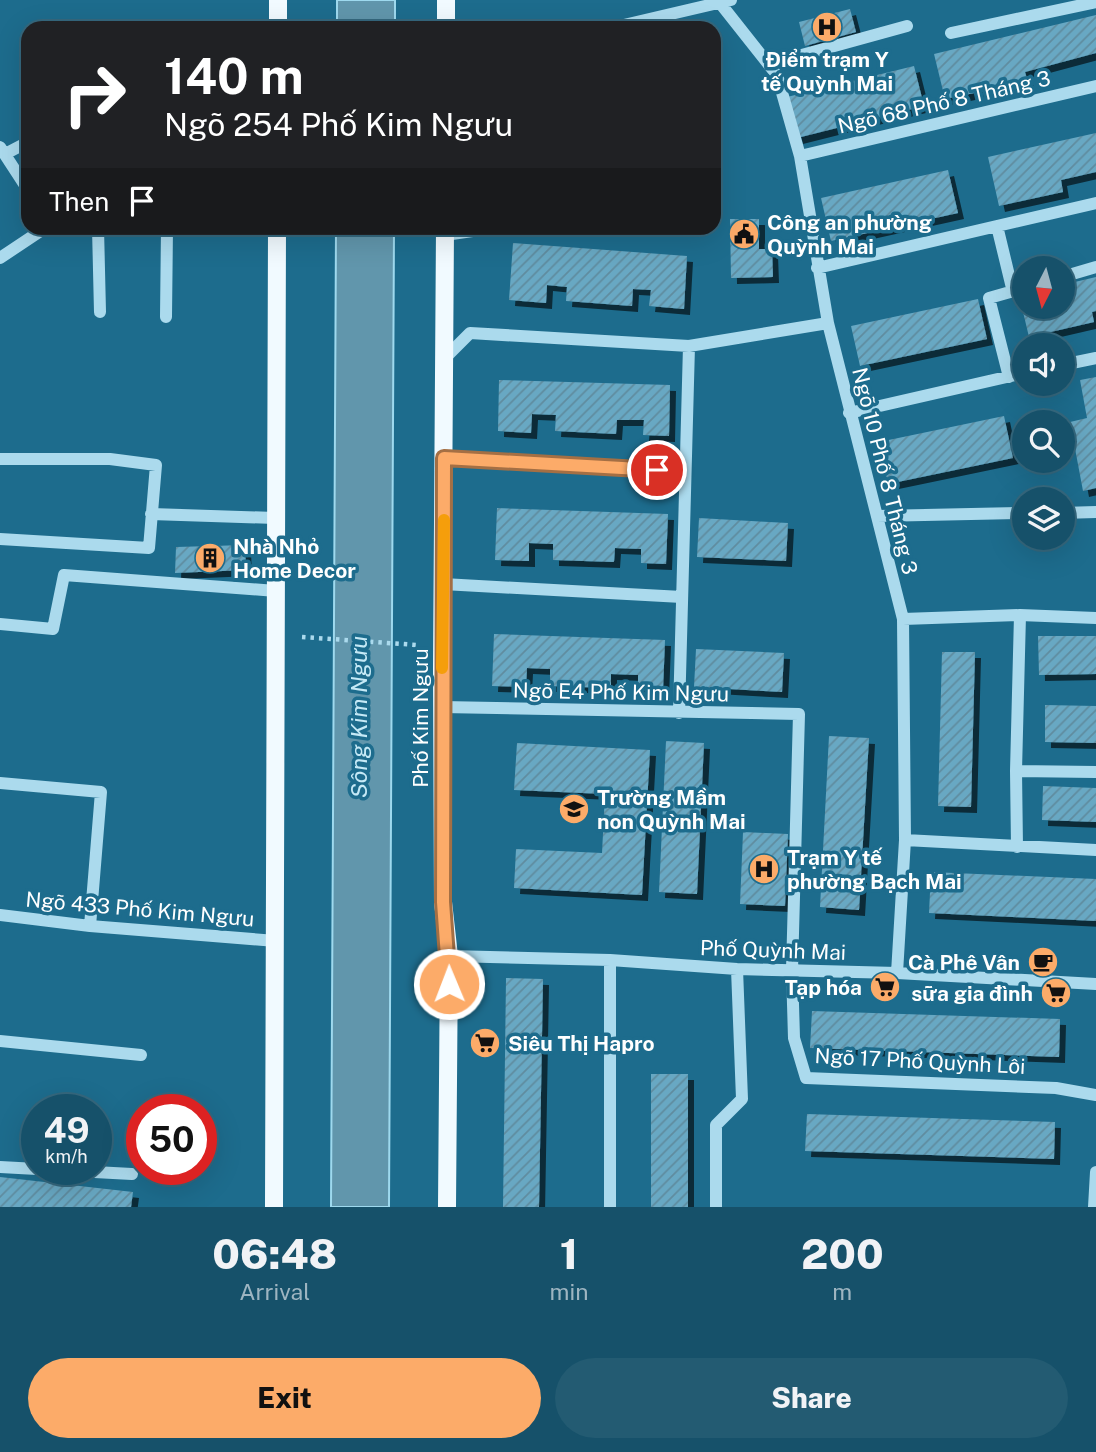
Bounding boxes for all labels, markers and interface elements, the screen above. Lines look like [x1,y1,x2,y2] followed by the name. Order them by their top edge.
[810,10,844,44] hospital icon: Điểm trạm Y tế Quỳnh Mai
[164,47,304,105] text: 140 m
[761,47,893,96] place label: Điểm trạm Y tế Quỳnh Mai
[49,49,140,140] icon: right
[835,65,1053,139] street label: Ngõ 68 Phố 8 Tháng 3
[164,106,513,143] text: Ngõ 254 Phố Kim Ngưu
[123,182,161,220] icon: arrive
[49,186,109,217] text: Then
[767,210,932,259] place label: Công an phường Quỳnh Mai
[727,217,761,251] public building icon: Công an phường Quỳnh Mai
[1012,256,1074,318] north arrow
[1012,256,1075,550] map controls
[1012,333,1075,396] button: sound
[847,365,923,577] street label: Ngõ 10 Phố 8 Tháng 3
[1012,410,1075,473] button: search
[627,440,687,500] pin
[638,451,676,489] icon: arrive
[1012,487,1075,550] button: layers
[233,534,356,583] place label: Nhà Nhỏ Home Decor
[193,541,227,575] building icon: Nhà Nhỏ Home Decor
[345,636,372,798] water label: Sông Kim Ngưu
[408,648,433,788] street label: Phố Kim Ngưu
[513,678,729,706] street label: Ngõ E4 Phố Kim Ngưu
[597,785,746,834] place label: Trường Mầm non Quỳnh Mai
[557,792,591,826] school or university icon: Trường Mầm non Quỳnh Mai
[787,845,962,894] place label: Trạm Y tế phường Bạch Mai
[747,852,781,886] hospital icon: Trạm Y tế phường Bạch Mai
[25,887,255,931] street label: Ngõ 433 Phố Kim Ngưu
[700,935,846,965] street label: Phố Quỳnh Mai
[1026,945,1060,979] cafe icon: Cà Phê Vân
[412,947,486,1021] position arrow
[908,950,1020,975] place label: Cà Phê Vân
[868,970,902,1004] supermarket icon: Tạp hóa
[785,975,862,1000] place label: Tạp hóa
[1039,976,1073,1010] supermarket icon: sữa gia đình
[911,981,1033,1006] place label: sữa gia đình
[468,1026,502,1060] supermarket icon: Siêu Thị Hapro
[508,1031,655,1056] place label: Siêu Thị Hapro
[814,1043,1026,1079] street label: Ngõ 17 Phố Quỳnh Lôi
[126,1094,217,1185] speed limit sign: 50
[43,1110,90,1151] text: 49
[45,1146,88,1167] text: km/h
[212,1229,337,1278] text: 06:48
[560,1229,578,1278] text: 1
[801,1229,884,1278] text: 200
[239,1278,310,1305] text: Arrival
[550,1278,589,1305] text: min
[832,1278,852,1305] text: m
[28,1358,541,1438] button: Exit
[555,1358,1068,1438] button: Share

